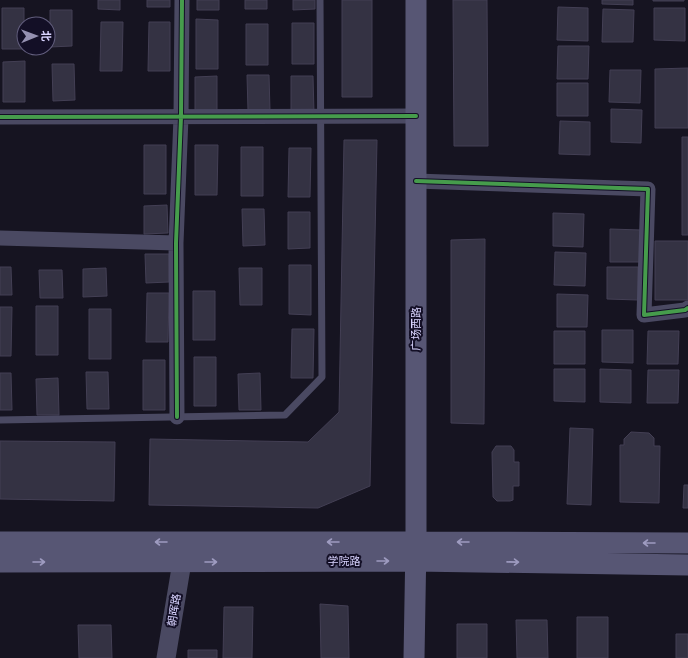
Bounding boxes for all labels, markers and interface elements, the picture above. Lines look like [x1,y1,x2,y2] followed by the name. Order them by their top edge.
[16,16,56,56] north arrow
[40,30,52,41] text: 北
[410,307,422,351] street label: 广场西路
[155,538,168,546] one-way arrow
[327,538,340,546] one-way arrow
[457,538,470,546] one-way arrow
[643,539,656,547] one-way arrow
[328,555,361,567] street label: 学院路
[376,557,389,565] one-way arrow
[32,558,45,566] one-way arrow
[204,558,217,566] one-way arrow
[506,558,519,566] one-way arrow
[165,593,183,627] street label: 朝晖路

